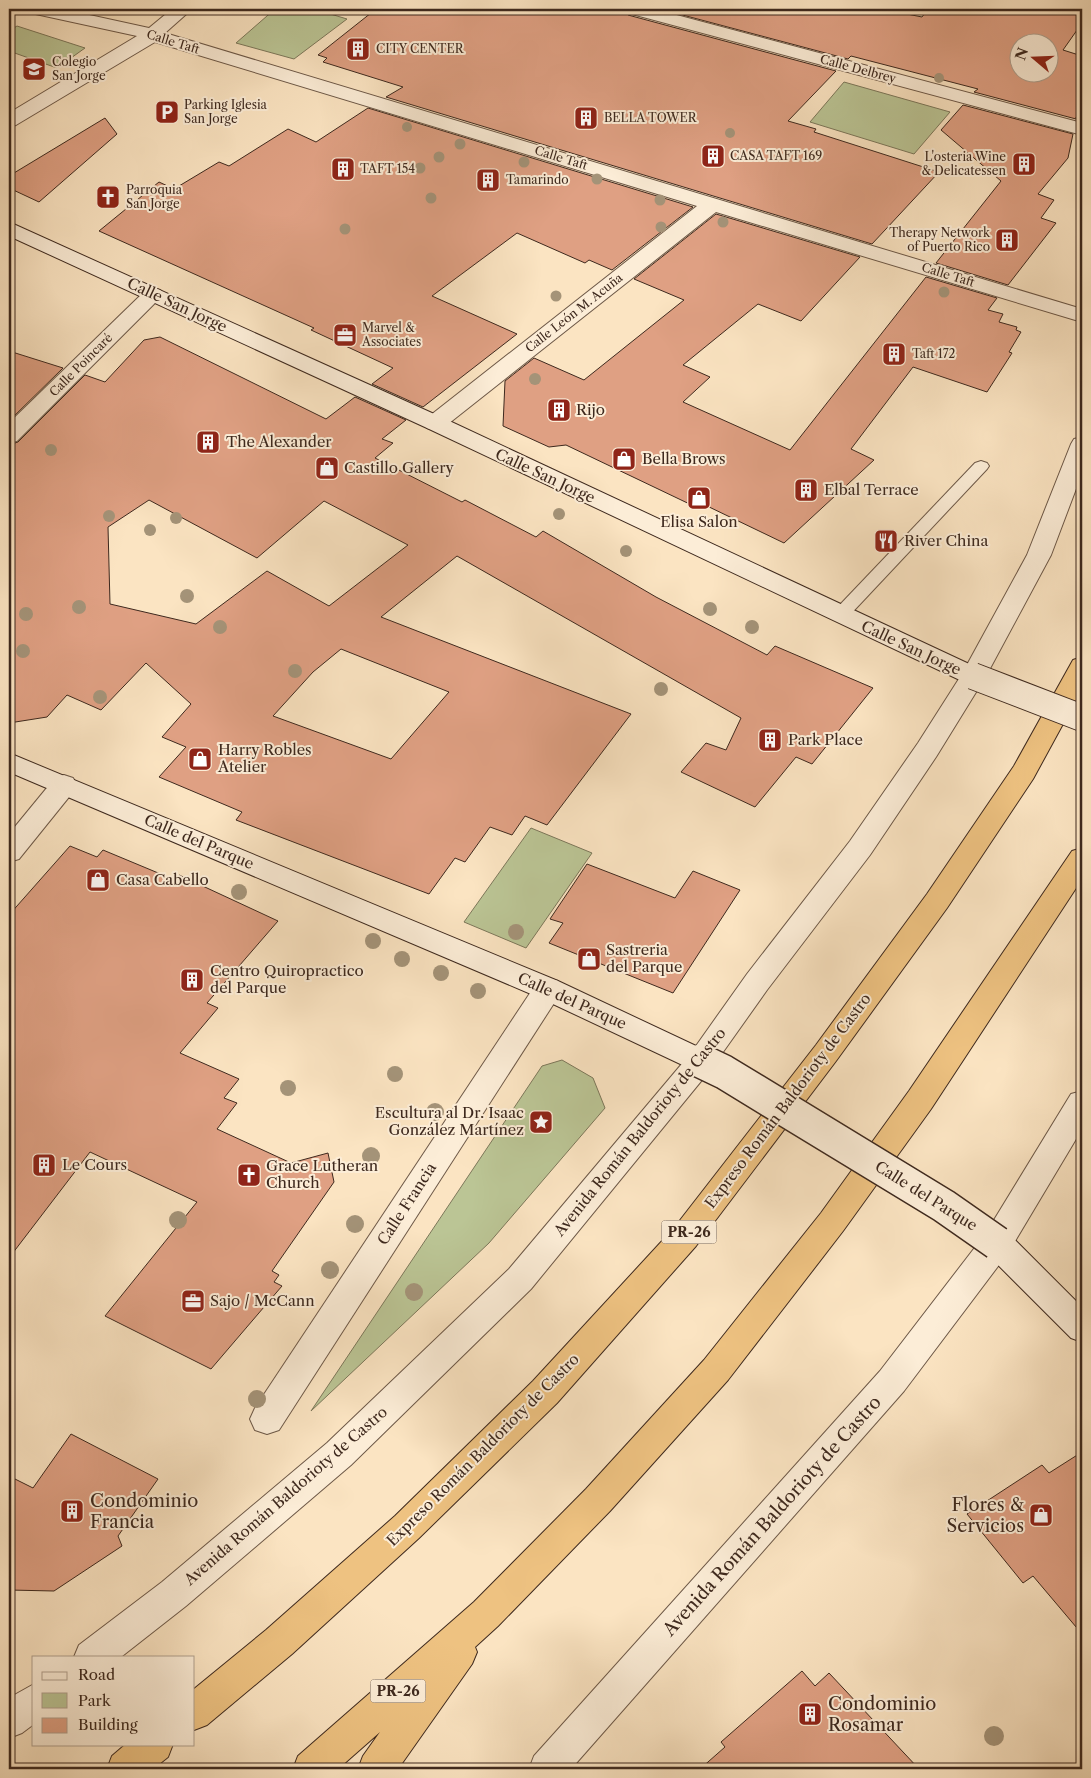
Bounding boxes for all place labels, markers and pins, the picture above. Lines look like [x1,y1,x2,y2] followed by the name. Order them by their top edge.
[345,36,371,62] building icon: CITY CENTER
[376,41,465,56] place label: CITY CENTER
[52,54,106,83] place label: Colegio San Jorge
[21,56,47,82] school or university icon: Colegio San Jorge
[184,97,268,126] place label: Parking Iglesia San Jorge
[154,99,180,125] parking icon: Parking Iglesia San Jorge
[573,105,599,131] building icon: BELLA TOWER
[604,110,698,125] place label: BELLA TOWER
[700,143,726,169] building icon: CASA TAFT 169
[730,148,822,163] place label: CASA TAFT 169
[921,149,1006,178] place label: L'osteria Wine & Delicatessen
[1011,151,1037,177] building icon: L'osteria Wine & Delicatessen
[330,156,356,182] building icon: TAFT 154
[360,161,415,176] place label: TAFT 154
[475,167,501,193] building icon: Tamarindo
[506,172,569,187] place label: Tamarindo
[126,182,183,211] place label: Parroquia San Jorge
[95,184,121,210] church icon: Parroquia San Jorge
[889,225,991,254] place label: Therapy Network of Puerto Rico
[994,227,1020,253] building icon: Therapy Network of Puerto Rico
[361,320,421,349] place label: Marvel & Associates
[332,322,358,348] office icon: Marvel & Associates
[881,341,907,367] building icon: Taft 172
[912,346,956,361] place label: Taft 172
[546,397,572,423] building icon: Rijo
[576,400,605,419] place label: Rijo
[195,429,221,455] building icon: The Alexander
[226,432,332,451] place label: The Alexander
[611,446,637,472] shop icon: Bella Brows
[642,449,726,468] place label: Bella Brows
[314,455,340,481] shop icon: Castillo Gallery
[344,458,455,477] place label: Castillo Gallery
[793,477,819,503] building icon: Elbal Terrace
[824,480,919,499] place label: Elbal Terrace
[686,485,712,511] shop icon: Elisa Salon
[660,512,738,531] place label: Elisa Salon
[873,528,899,554] restaurant icon: River China
[904,531,988,550] place label: River China
[757,727,783,753] building icon: Park Place
[788,730,863,749] place label: Park Place
[217,740,312,776] place label: Harry Robles Atelier
[187,746,213,772] shop icon: Harry Robles Atelier
[85,867,111,893] shop icon: Casa Cabello
[116,870,209,889] place label: Casa Cabello
[606,940,682,976] place label: Sastreria del Parque
[576,946,602,972] shop icon: Sastreria del Parque
[210,961,364,997] place label: Centro Quiropractico del Parque
[179,967,205,993] building icon: Centro Quiropractico del Parque
[375,1103,524,1139] place label: Escultura al Dr. Isaac González Martínez
[528,1109,554,1135] place icon: Escultura al Dr. Isaac González Martínez
[31,1152,57,1178] building icon: Le Cours
[62,1155,127,1174] place label: Le Cours
[266,1156,379,1192] place label: Grace Lutheran Church
[236,1162,262,1188] church icon: Grace Lutheran Church
[180,1288,206,1314] office icon: Sajo / McCann
[210,1291,315,1310] place label: Sajo / McCann
[90,1490,198,1533] place label: Condominio Francia
[947,1494,1024,1537] place label: Flores & Servicios
[59,1498,85,1524] building icon: Condominio Francia
[1028,1502,1054,1528] shop icon: Flores & Servicios
[828,1693,936,1736] place label: Condominio Rosamar
[797,1701,823,1727] building icon: Condominio Rosamar

